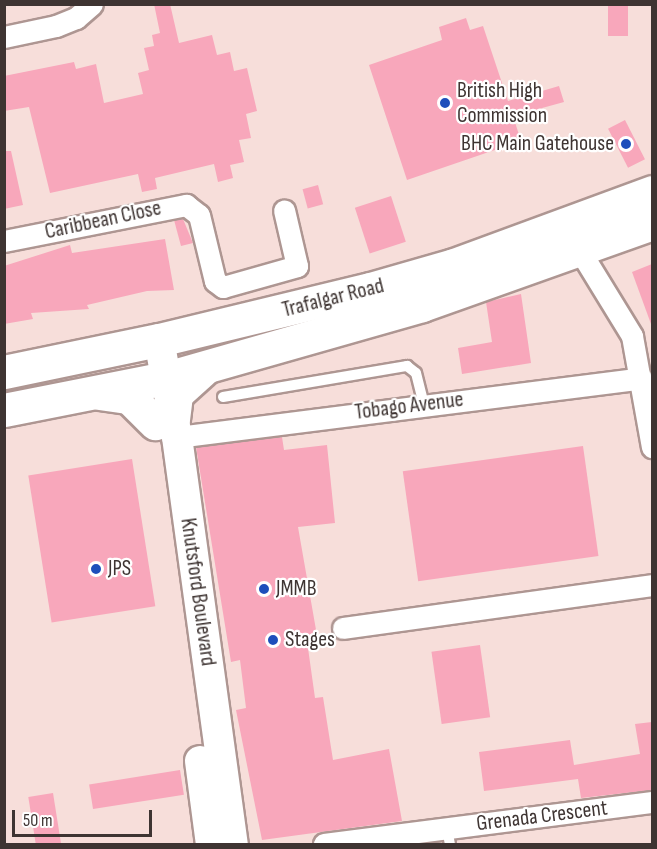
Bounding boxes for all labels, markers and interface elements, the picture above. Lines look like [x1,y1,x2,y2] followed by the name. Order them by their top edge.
[457,77,547,128] place label: British High Commission
[438,96,452,110] marker: British High Commission
[461,131,614,157] place label: BHC Main Gatehouse
[619,137,633,151] marker: BHC Main Gatehouse
[42,195,164,245] street label: Caribbean Close
[279,273,387,323] street label: Trafalgar Road
[353,386,465,426] street label: Tobago Avenue
[175,516,221,668] street label: Knutsford Boulevard
[108,556,131,582] place label: JPS
[89,562,103,576] marker: JPS
[276,576,316,602] place label: JMMB
[257,582,271,596] marker: JMMB
[285,627,335,653] place label: Stages
[266,633,280,647] marker: Stages
[475,795,609,837] street label: Grenada Crescent
[15,798,154,836] scale bar
[23,810,53,831] text: 50 m

